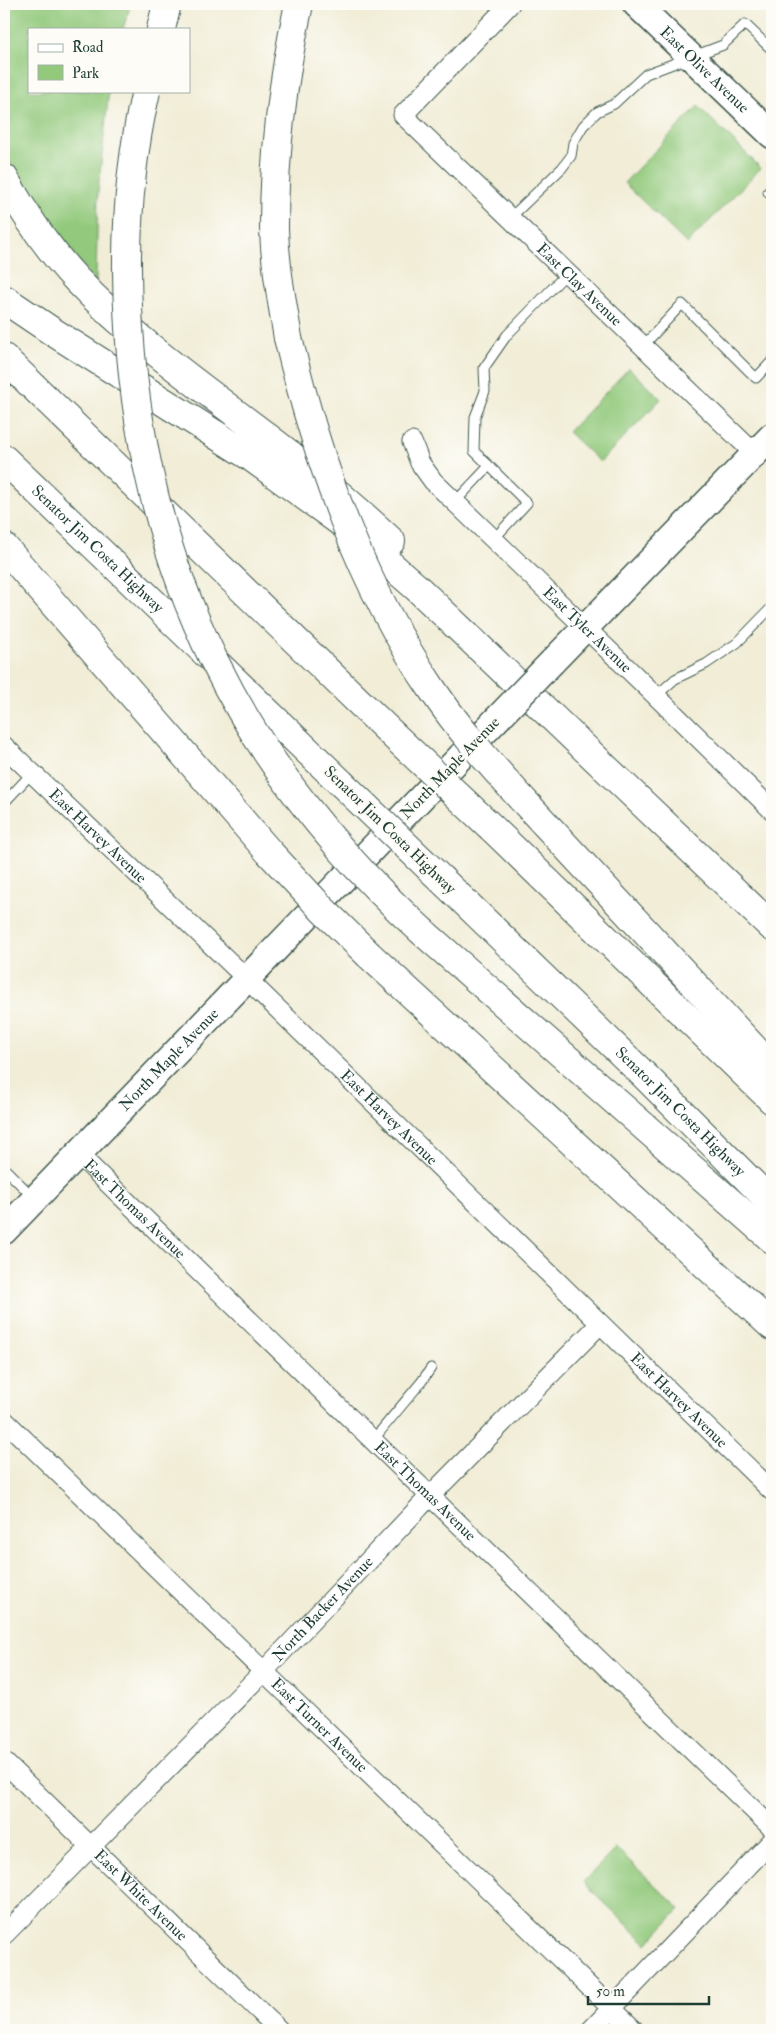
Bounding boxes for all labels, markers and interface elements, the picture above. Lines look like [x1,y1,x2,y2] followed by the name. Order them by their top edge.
[655,22,754,118] street label: East Olive Avenue
[28,28,190,92] legend
[72,38,104,57] text: Road
[72,64,99,83] text: Park
[532,239,627,331] street label: East Clay Avenue
[27,481,169,618] street label: Senator Jim Costa Highway
[539,582,636,677] street label: East Tyler Avenue
[396,712,505,824] street label: North Maple Avenue
[319,762,461,900] street label: Senator Jim Costa Highway
[45,784,151,888] street label: East Harvey Avenue
[115,1004,223,1115] street label: North Maple Avenue
[611,1043,750,1181] street label: Senator Jim Costa Highway
[336,1066,442,1170] street label: East Harvey Avenue
[80,1155,190,1263] street label: East Thomas Avenue
[626,1348,732,1452] street label: East Harvey Avenue
[370,1437,481,1545] street label: East Thomas Avenue
[268,1552,378,1666] street label: North Backer Avenue
[267,1674,372,1777] street label: East Turner Avenue
[90,1845,192,1946] street label: East White Avenue
[588,1974,710,2006] scale bar
[596,1982,625,2001] text: 50 m

